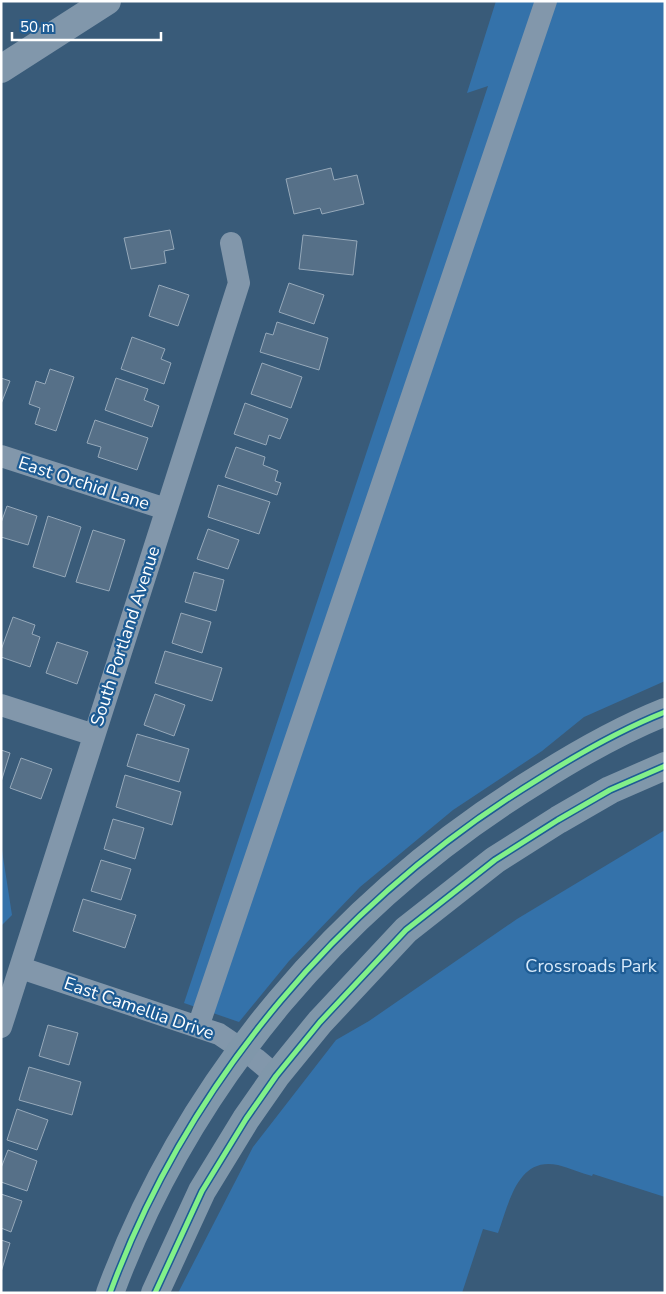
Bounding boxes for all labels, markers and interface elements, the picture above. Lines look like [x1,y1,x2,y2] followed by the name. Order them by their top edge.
[12,10,161,42] scale bar
[20,17,55,37] text: 50 m
[15,450,153,516] street label: East Orchid Lane
[85,543,165,729] street label: South Portland Avenue
[525,954,658,978] park label: Crossroads Park
[61,971,217,1045] street label: East Camellia Drive

